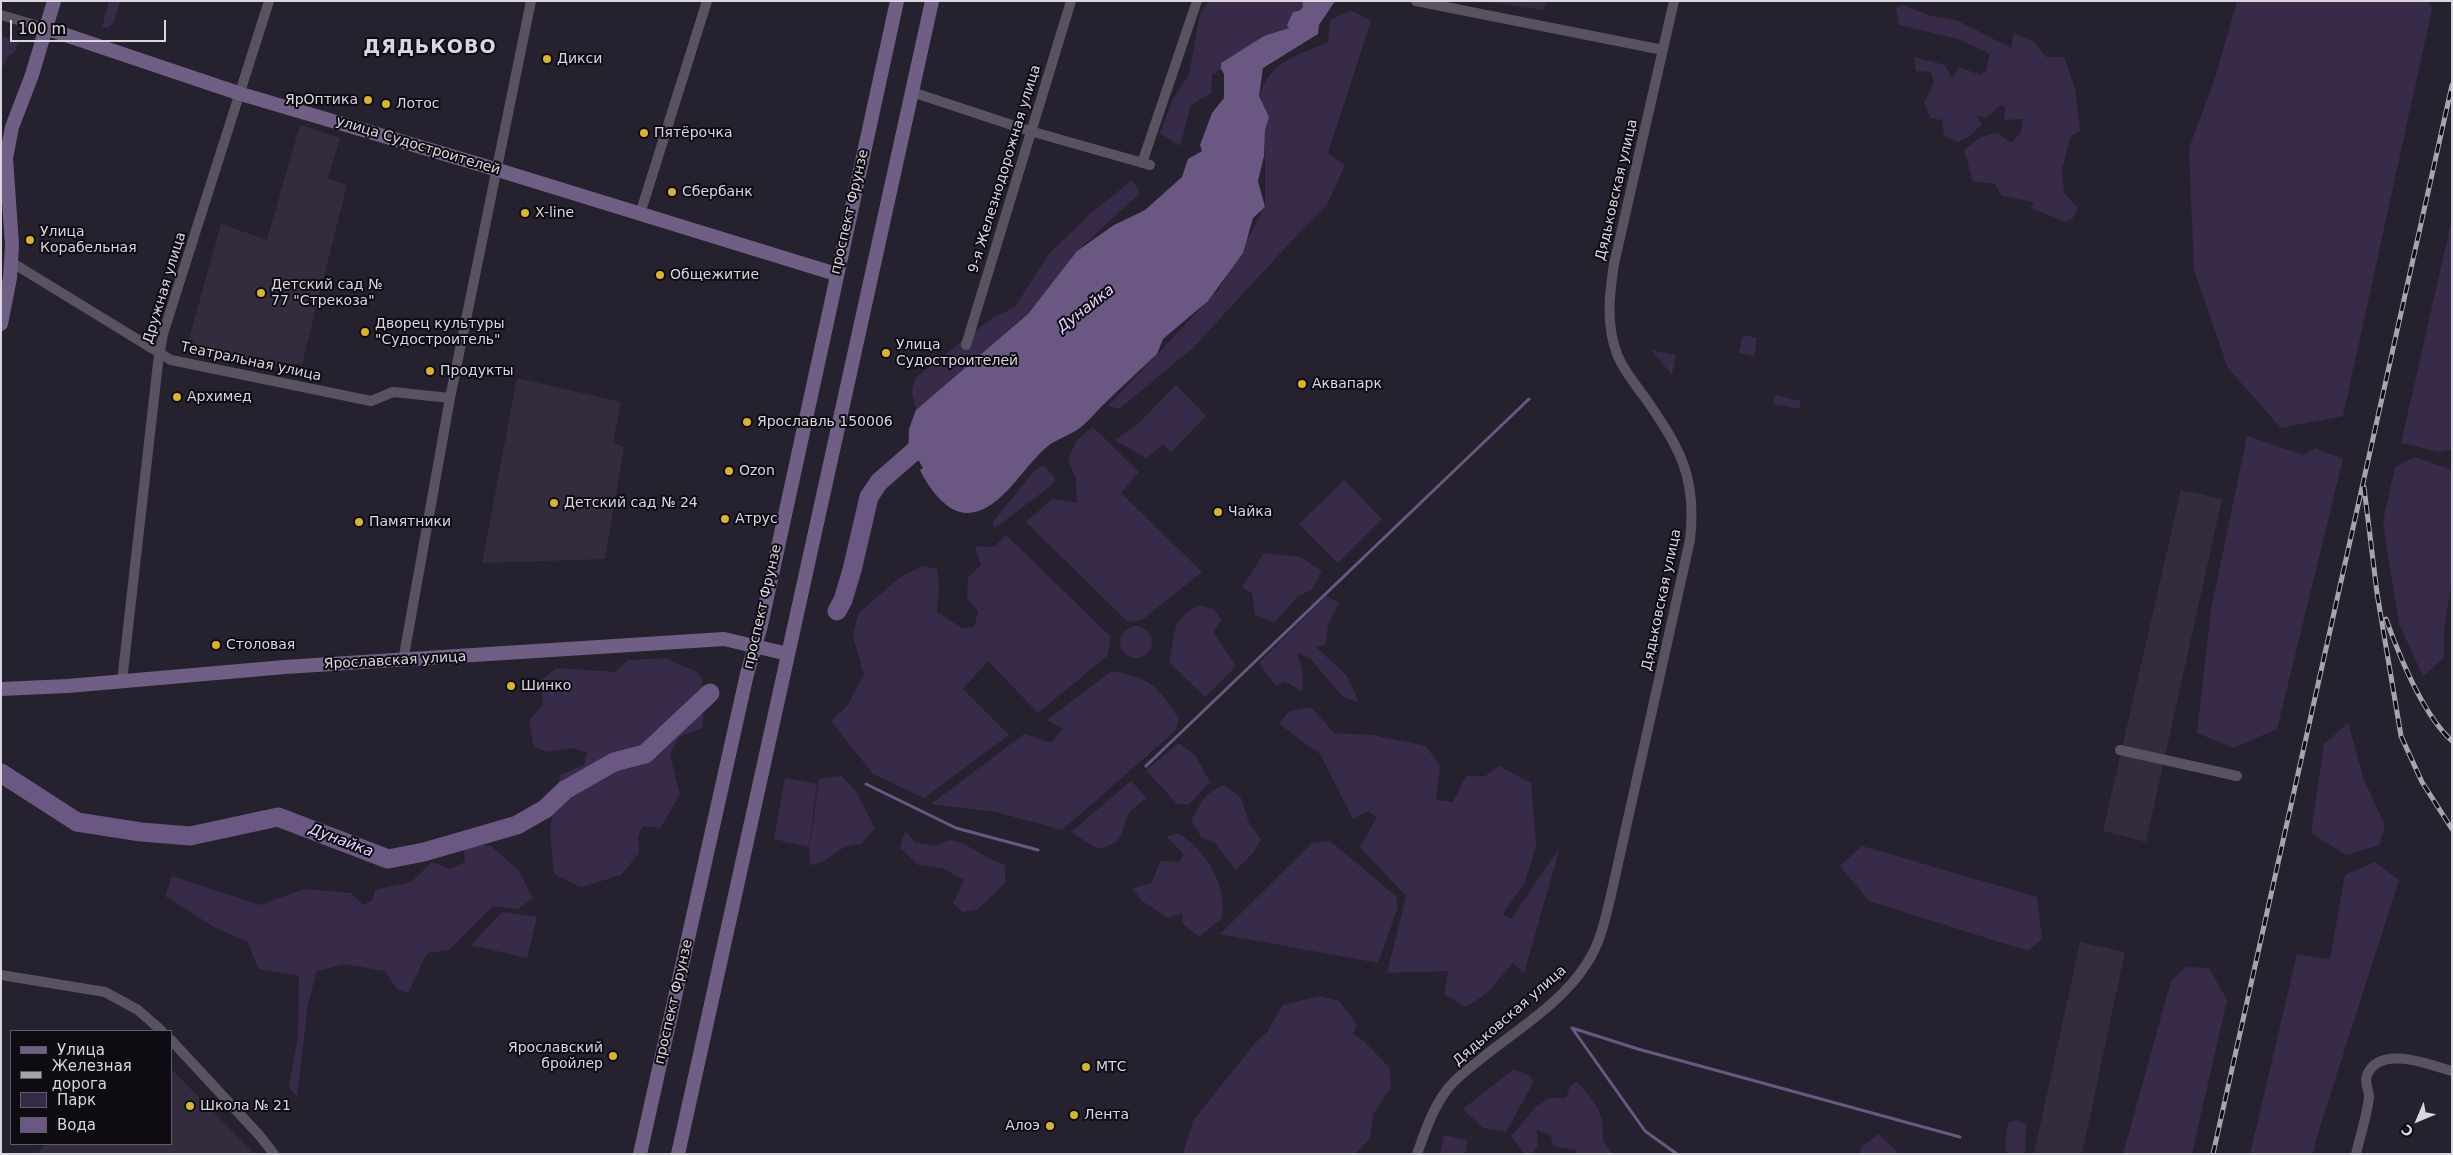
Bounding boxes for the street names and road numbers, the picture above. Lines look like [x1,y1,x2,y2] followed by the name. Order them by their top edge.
[965,63,1045,275] street label: 9-я Железнодорожная улица
[334,113,502,179] street label: улица Судостроителей
[1593,118,1641,262] street label: Дядьковская улица
[827,148,873,276] street label: проспект Фрунзе
[140,230,190,346] street label: Дружная улица
[179,339,323,385] street label: Театральная улица
[1639,528,1685,672] street label: Дядьковская улица
[740,543,786,671] street label: проспект Фрунзе
[323,649,467,673] street label: Ярославская улица
[651,938,697,1066] street label: проспект Фрунзе
[1450,962,1570,1070] street label: Дядьковская улица

